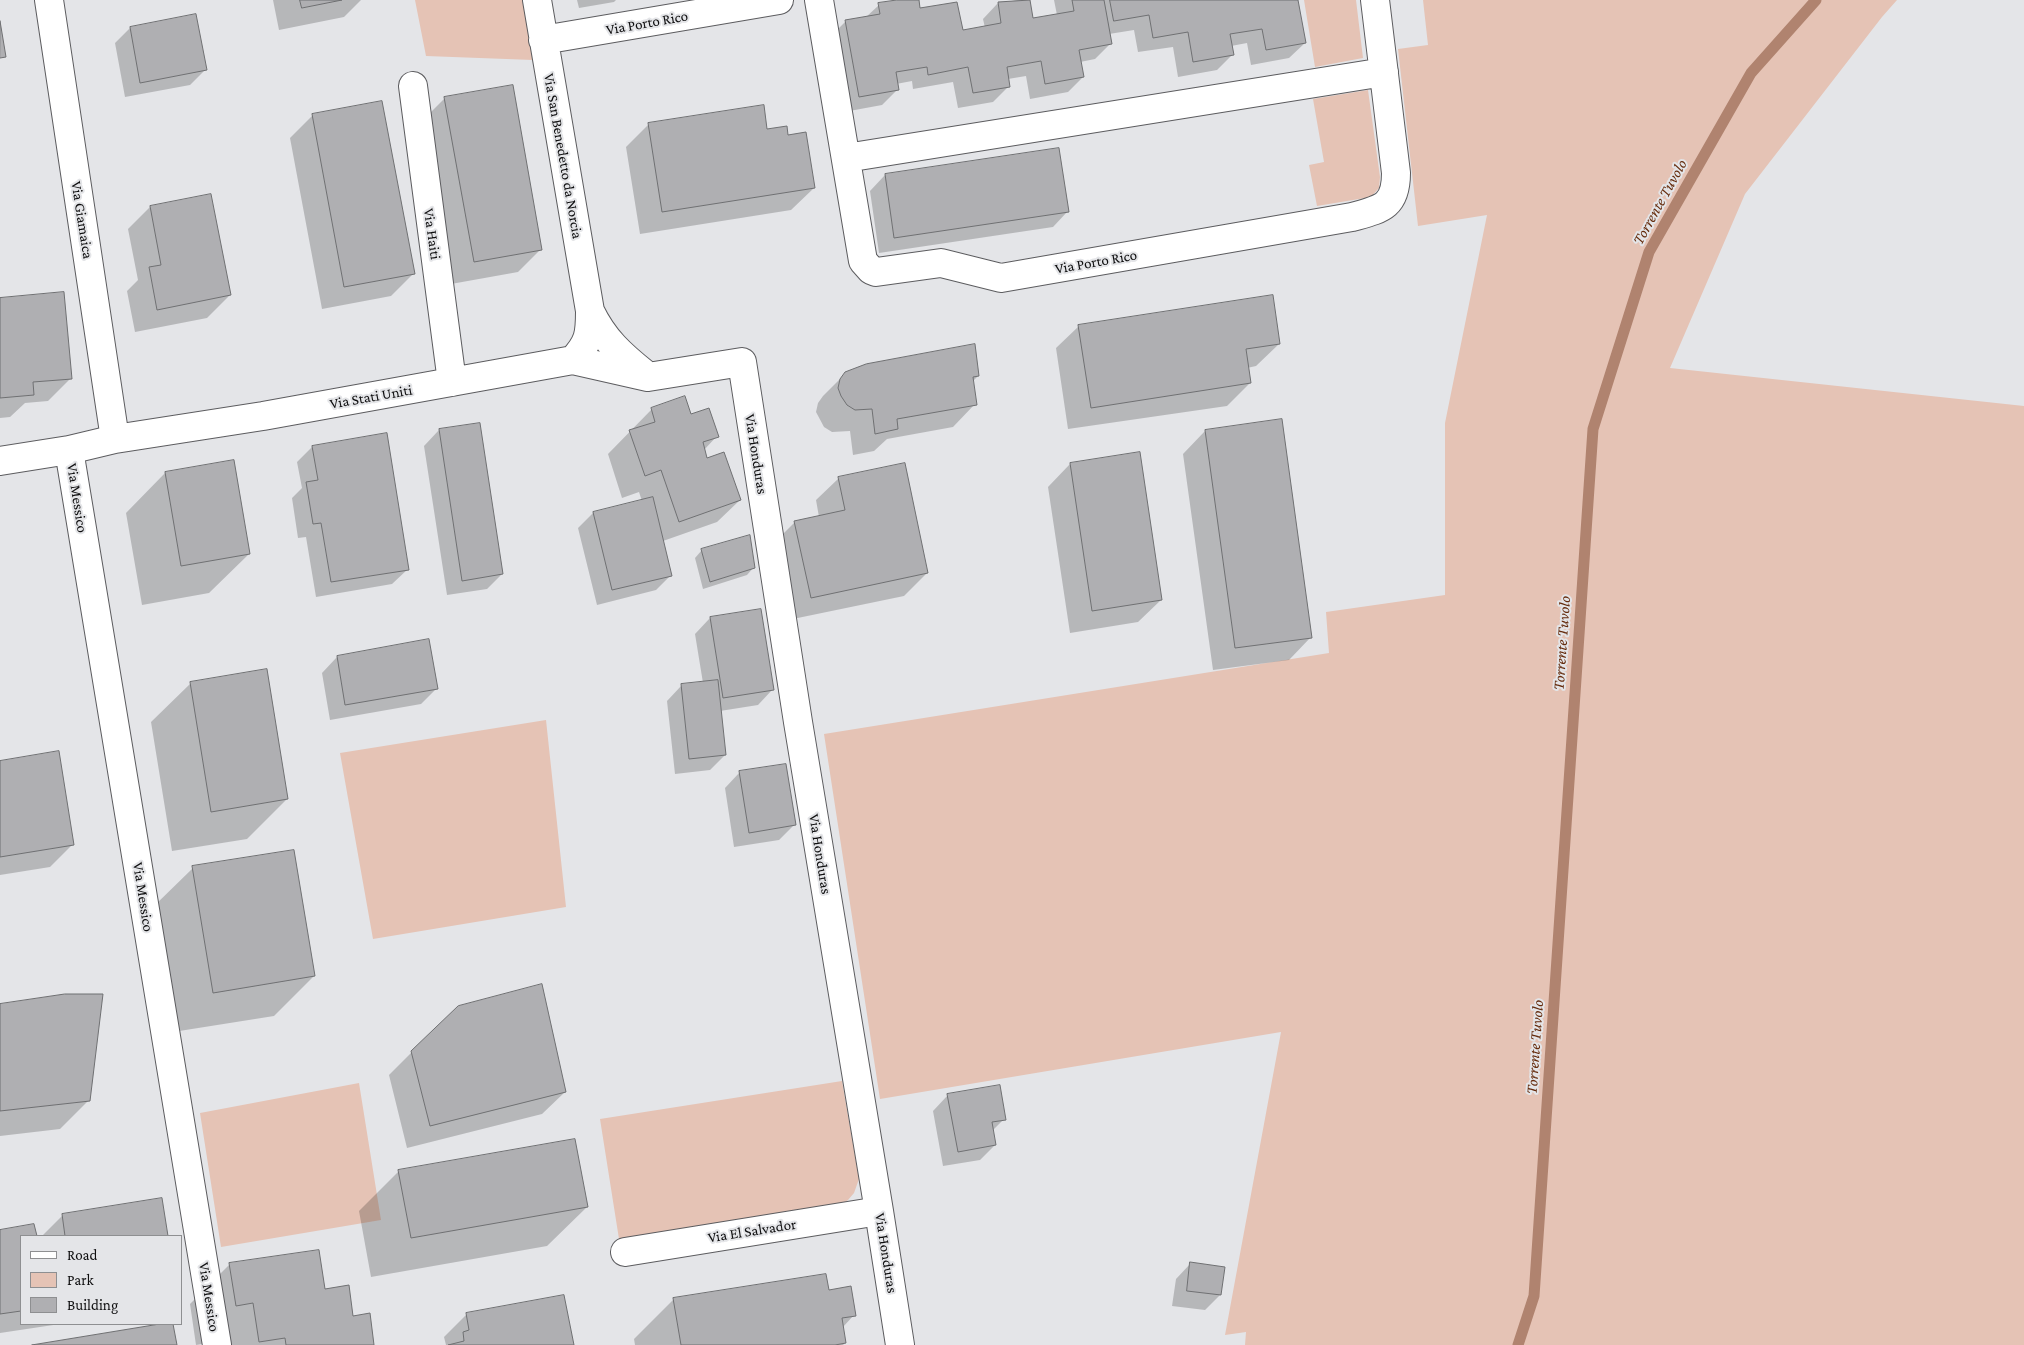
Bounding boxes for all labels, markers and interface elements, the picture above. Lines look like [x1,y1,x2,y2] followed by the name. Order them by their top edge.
[605,7,689,39] street label: Via Porto Rico
[540,72,586,240] street label: Via San Benedetto da Norcia
[1629,156,1691,248] water label: Torrente Tuvolo
[67,180,97,260] street label: Via Giamaica
[419,207,445,261] street label: Via Haiti
[1054,246,1138,278] street label: Via Porto Rico
[328,381,414,413] street label: Via Stati Uniti
[741,413,771,495] street label: Via Honduras
[63,462,91,534] street label: Via Messico
[1549,595,1575,691] water label: Torrente Tuvolo
[805,813,835,895] street label: Via Honduras
[129,861,157,933] street label: Via Messico
[1522,999,1548,1095] water label: Torrente Tuvolo
[871,1212,901,1294] street label: Via Honduras
[707,1215,797,1247] street label: Via El Salvador
[20,1235,182,1325] legend
[67,1247,97,1263] text: Road
[195,1261,223,1333] street label: Via Messico
[67,1272,94,1288] text: Park
[67,1297,118,1313] text: Building

